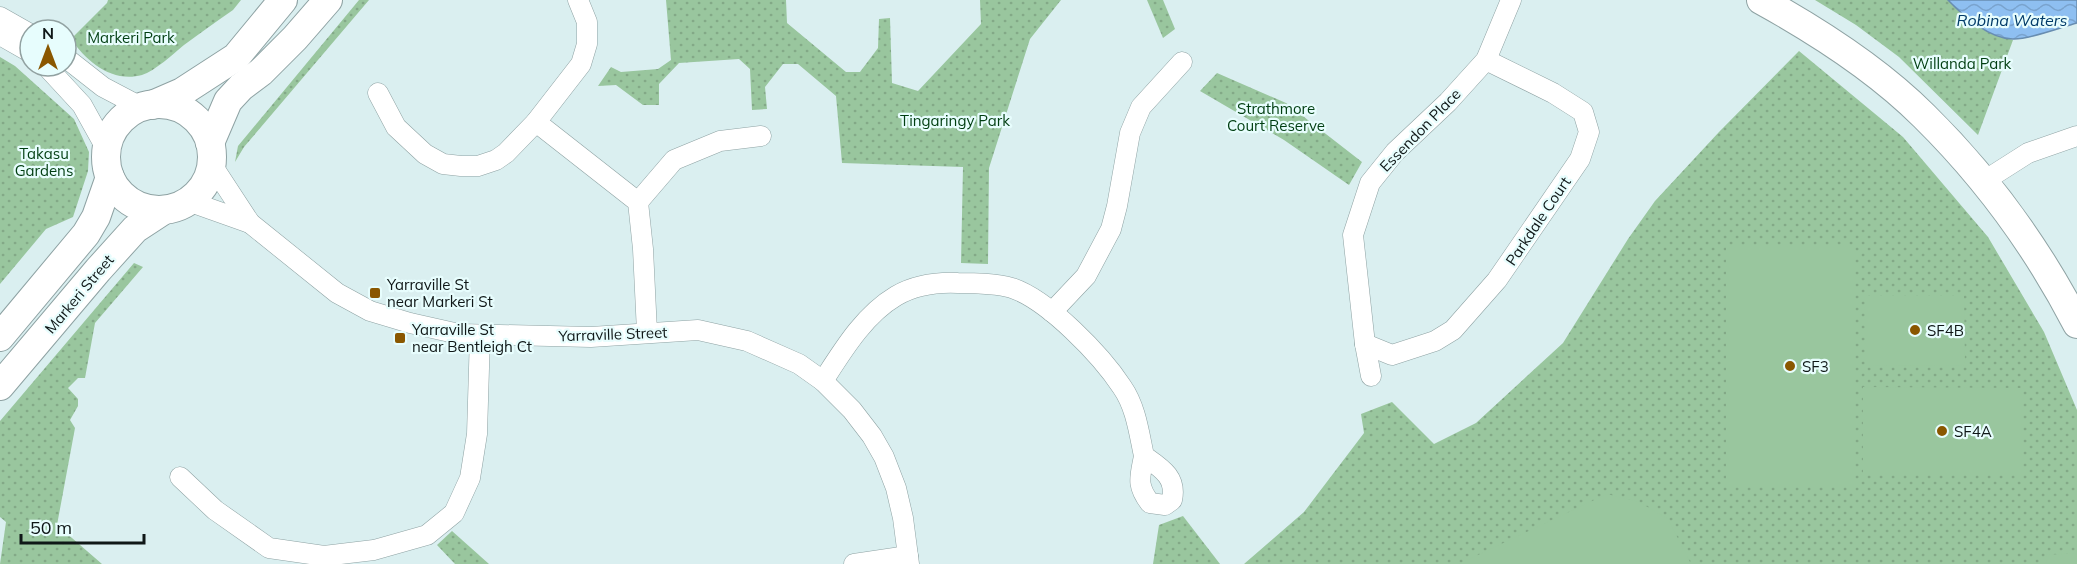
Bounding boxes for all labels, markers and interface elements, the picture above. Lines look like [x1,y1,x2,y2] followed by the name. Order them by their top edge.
[1957,10,2068,30] water label: Robina Waters
[18,18,78,78] north arrow
[42,23,54,43] text: N
[87,28,175,47] park label: Markeri Park
[1913,54,2012,73] park label: Willanda Park
[1375,84,1465,176] street label: Essendon Place
[1227,99,1325,135] park label: Strathmore Court Reserve
[900,111,1010,130] park label: Tingaringy Park
[15,144,73,180] park label: Takasu Gardens
[1501,173,1575,269] street label: Parkdale Court
[40,251,118,337] street label: Markeri Street
[386,275,493,311] place label: Yarraville St near Markeri St
[368,286,382,300] marker: Yarraville St near Markeri St
[411,320,532,356] place label: Yarraville St near Bentleigh Ct
[1927,321,1964,340] place label: SF4B
[557,323,668,345] street label: Yarraville Street
[1908,323,1922,337] marker: SF4B
[393,331,407,345] marker: Yarraville St near Bentleigh Ct
[1802,357,1829,376] place label: SF3
[1783,359,1797,373] marker: SF3
[1954,422,1992,441] place label: SF4A
[1935,424,1949,438] marker: SF4A
[21,507,144,545] scale bar
[30,516,72,539] text: 50 m

